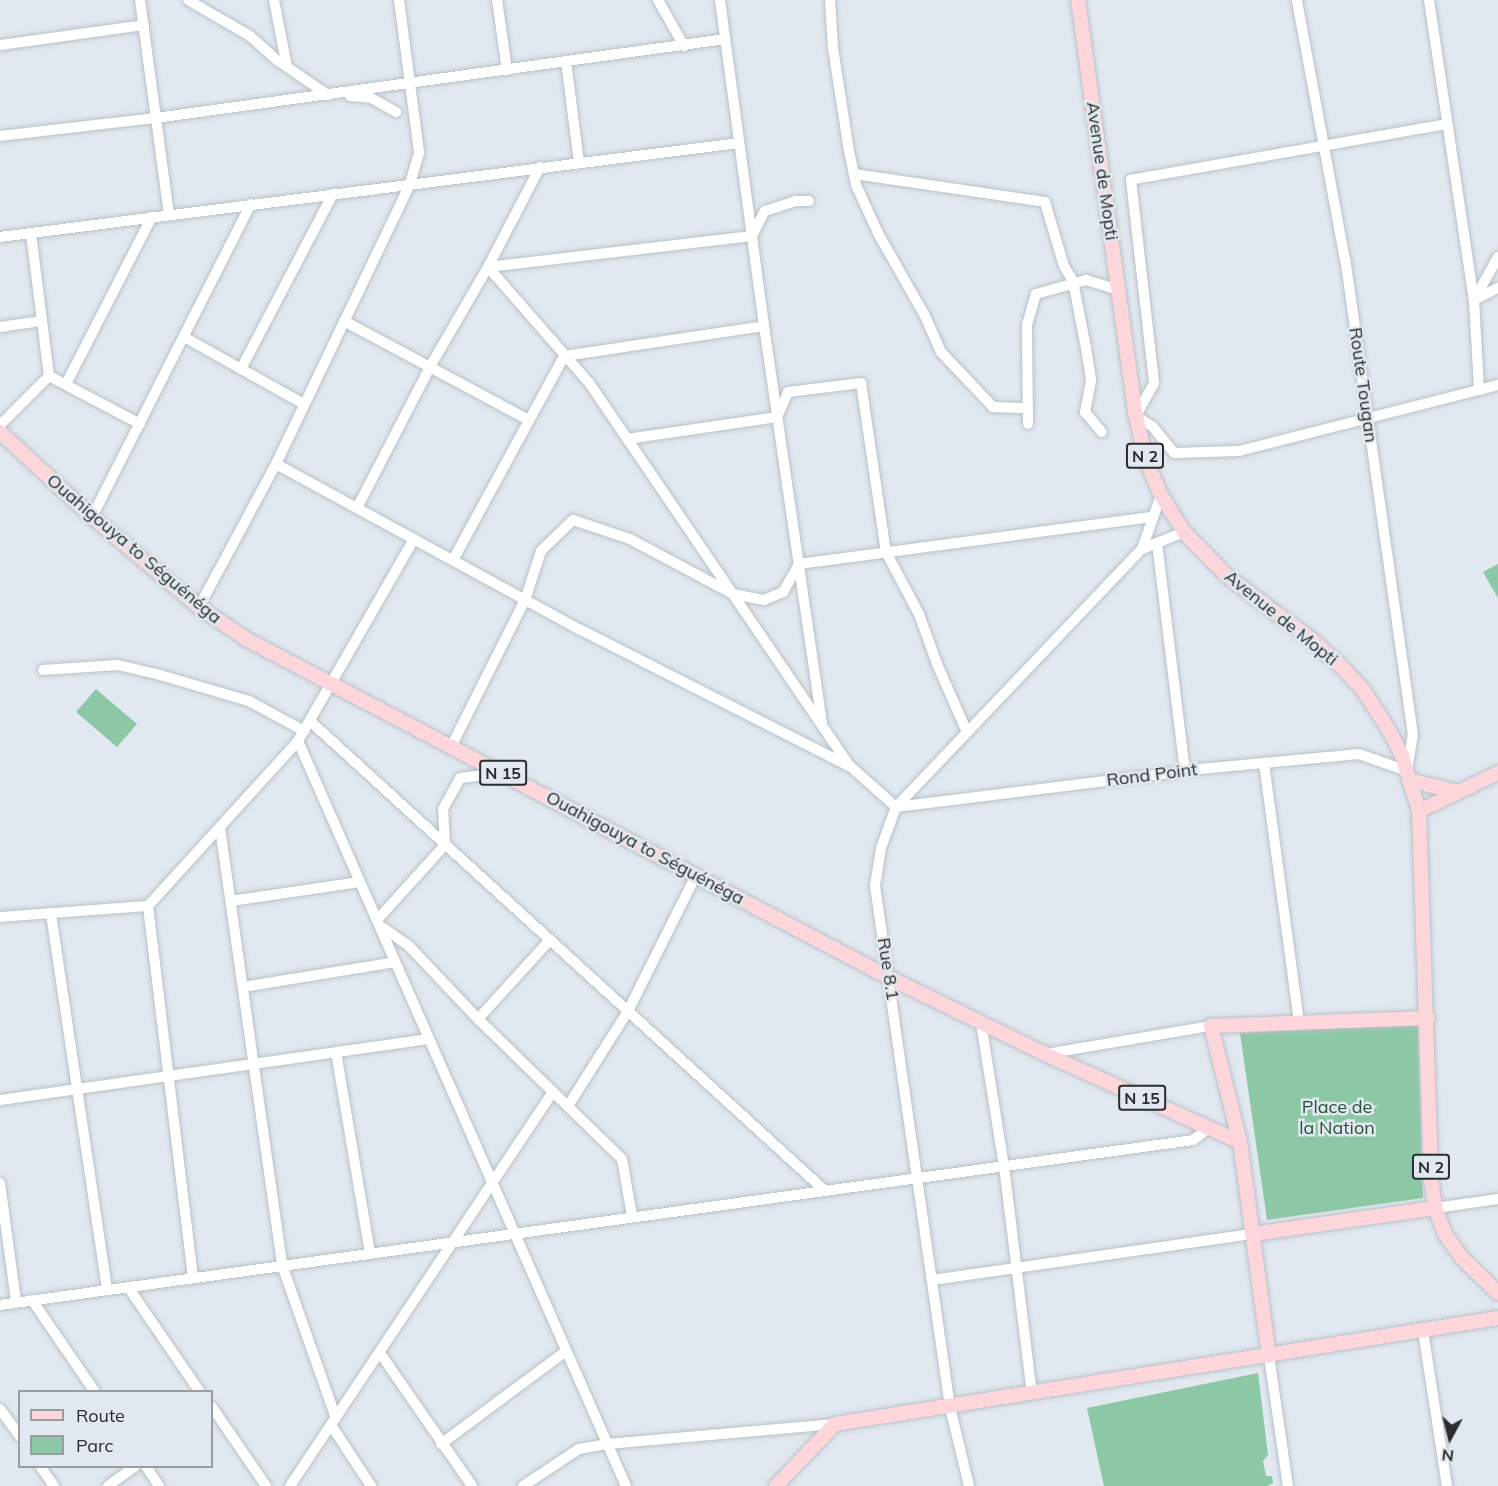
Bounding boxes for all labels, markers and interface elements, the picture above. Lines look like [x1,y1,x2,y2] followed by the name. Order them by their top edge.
[1082,100,1122,242] street label: Avenue de Mopti
[1344,326,1382,444] street label: Route Tougan
[1126,443,1164,469] road number: N 2
[42,470,226,628] street label: Ouahigouya to Séguénéga
[1220,566,1342,670] street label: Avenue de Mopti
[1105,759,1199,791] street label: Rond Point
[479,760,527,786] road number: N 15
[542,786,748,910] street label: Ouahigouya to Séguénéga
[872,936,904,1002] street label: Rue 8.1
[1118,1085,1166,1111] road number: N 15
[1299,1097,1375,1140] park label: Place de la Nation
[1412,1154,1450,1180] road number: N 2
[18,1390,213,1468] legend
[76,1404,125,1427] text: Route
[1420,1408,1480,1468] north arrow
[76,1434,113,1457] text: Parc
[1441,1445,1455,1467] text: N

